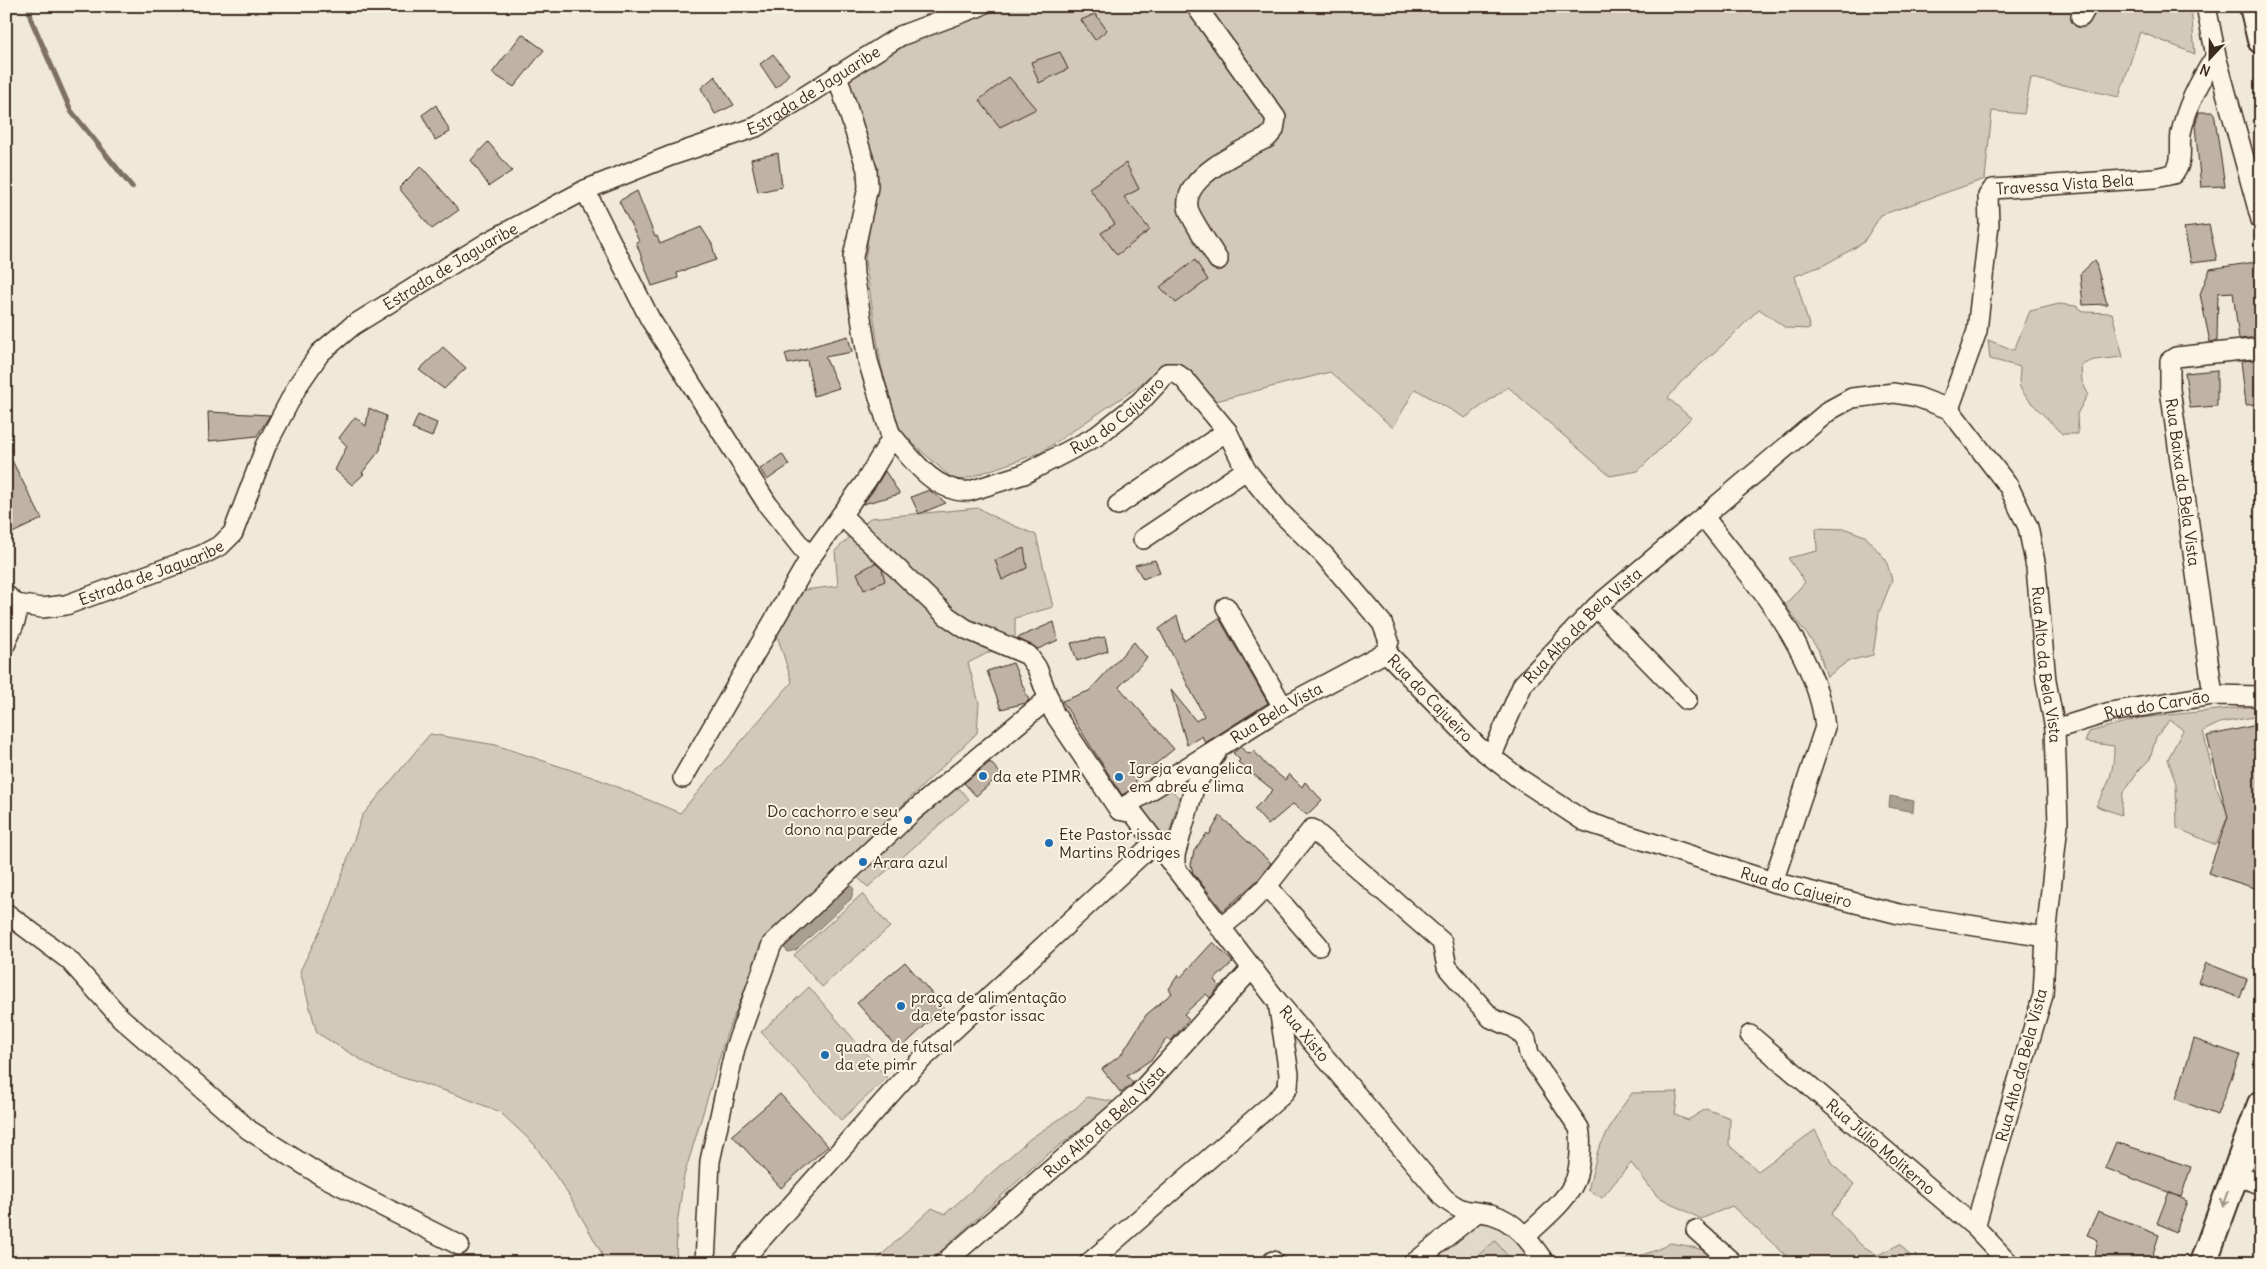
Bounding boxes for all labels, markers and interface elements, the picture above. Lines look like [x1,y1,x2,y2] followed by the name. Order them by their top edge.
[2184,32,2234,82] north arrow
[744,41,884,139] street label: Estrada de Jaguaribe
[2197,60,2213,80] text: N
[1995,169,2134,199] street label: Travessa Vista Bela
[379,218,521,314] street label: Estrada de Jaguaribe
[1067,373,1168,458] street label: Rua do Cajueiro
[2161,397,2205,567] street label: Rua Baixa da Bela Vista
[76,535,227,610] street label: Estrada de Jaguaribe
[1519,563,1646,688] street label: Rua Alto da Bela Vista
[2028,585,2065,743] street label: Rua Alto da Bela Vista
[1383,650,1478,746] street label: Rua do Cajueiro
[1227,678,1326,748] street label: Rua Bela Vista
[2102,686,2211,723] street label: Rua do Carvão
[1129,758,1252,796] place label: Igreja evangelica em abreu e lima
[993,766,1081,786] place label: da ete PIMR
[977,770,989,782] marker: da ete PIMR
[1113,771,1125,783] marker: Igreja evangelica em abreu e lima
[767,801,898,839] place label: Do cachorro e seu dono na parede
[902,814,914,826] marker: Do cachorro e seu dono na parede
[1059,824,1180,862] place label: Ete Pastor issac Martins Rodriges
[1043,837,1055,849] marker: Ete Pastor issac Martins Rodriges
[873,852,948,872] place label: Arara azul
[857,856,869,868] marker: Arara azul
[1738,862,1854,912] street label: Rua do Cajueiro
[1991,986,2051,1144] street label: Rua Alto da Bela Vista
[911,987,1067,1025] place label: praça de alimentação da ete pastor issac
[895,1000,907,1012] marker: praça de alimentação da ete pastor issac
[1275,1001,1334,1066] street label: Rua Xisto
[835,1036,953,1074] place label: quadra de futsal da ete pimr
[819,1049,831,1061] marker: quadra de futsal da ete pimr
[1039,1061,1169,1182] street label: Rua Alto da Bela Vista
[1822,1094,1940,1199] street label: Rua Júlio Moliterno
[2220,1191,2230,1207] one-way arrow

